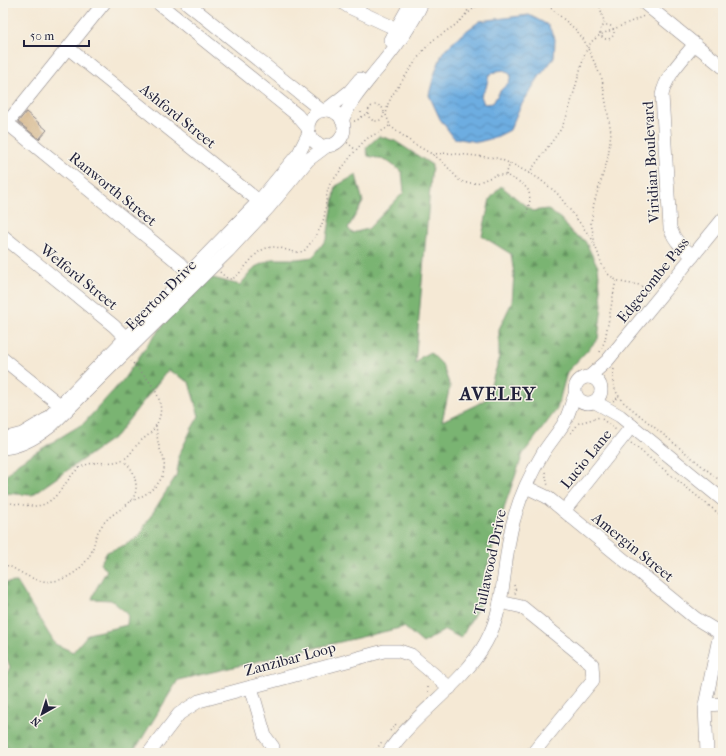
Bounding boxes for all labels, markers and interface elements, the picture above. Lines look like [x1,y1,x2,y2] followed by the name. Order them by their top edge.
[24,22,89,48] scale bar
[30,29,54,43] text: 50 m
[135,79,220,153] street label: Ashford Street
[639,100,663,224] street label: Viridian Boulevard
[65,148,161,230] street label: Ranworth Street
[613,233,693,326] street label: Edgecombe Pass
[36,240,122,314] street label: Welford Street
[122,256,200,334] street label: Egerton Drive
[458,383,537,405] district label: AVELEY
[557,425,616,492] street label: Lucio Lane
[470,507,510,616] street label: Tullawood Drive
[588,508,678,586] street label: Amergin Street
[242,638,338,680] street label: Zanzibar Loop
[22,694,62,734] north arrow
[28,713,43,729] text: N

